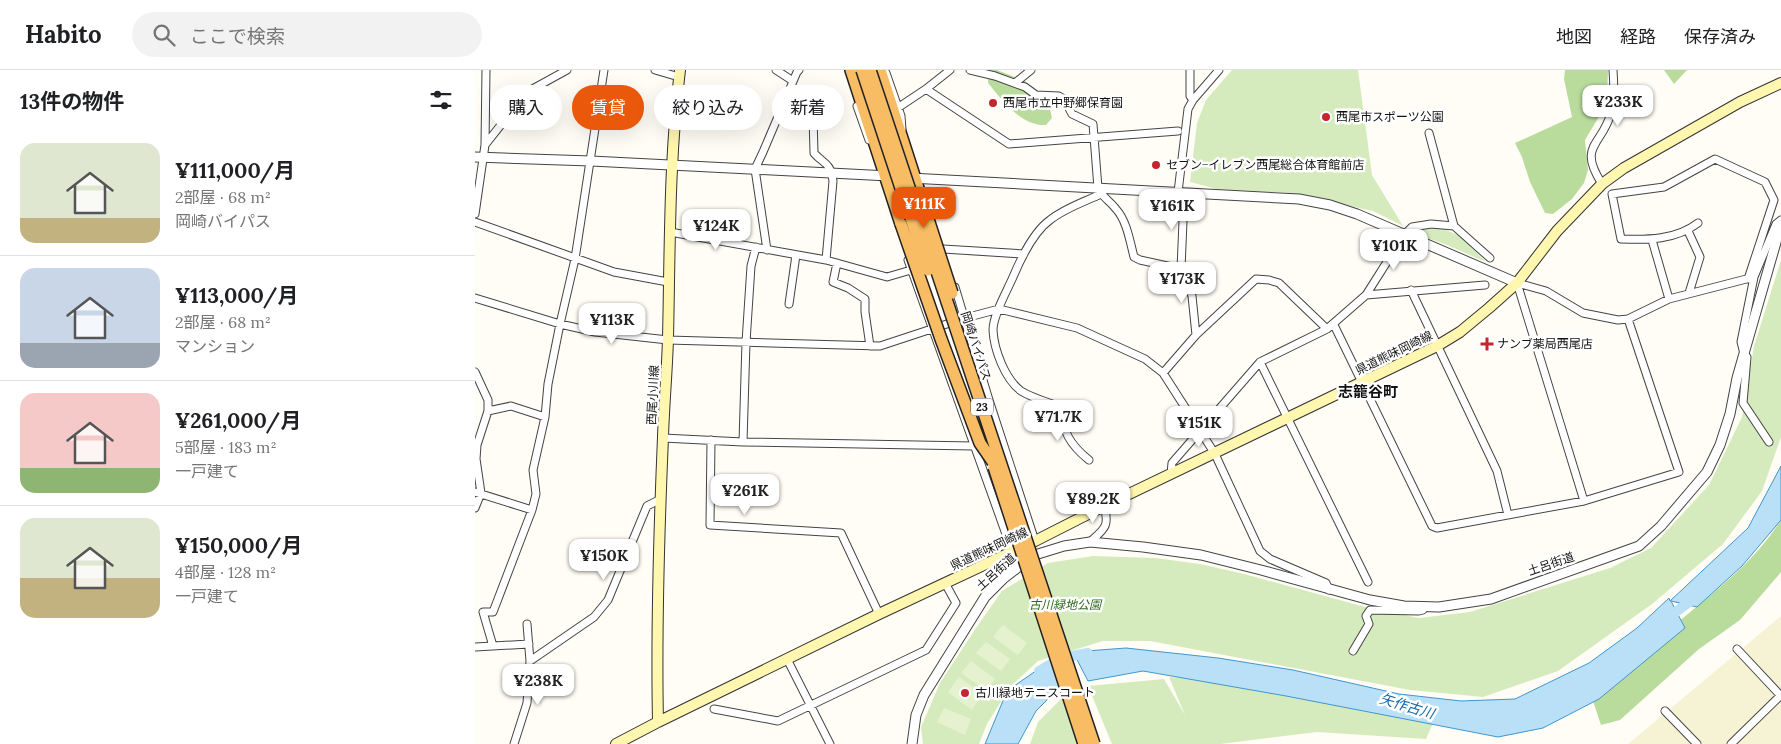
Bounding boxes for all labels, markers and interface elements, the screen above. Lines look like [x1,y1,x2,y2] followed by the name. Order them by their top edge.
[132,12,482,57] search box
[25,19,102,50] text: Habito
[150,21,178,49] icon: search
[190,24,285,48] text: ここで検索
[1556,25,1592,48] text: 地図
[1620,25,1656,48] text: 経路
[1684,25,1756,48] text: 保存済み
[490,85,562,130] chip: 購入
[572,85,644,130] chip: 賃貸
[654,85,762,130] chip: 絞り込み
[772,85,844,130] chip: 新着
[1583,85,1653,127] pin: ¥233K
[427,86,455,114] icon: filters
[20,88,124,115] text: 13件の物件
[1593,91,1643,111] text: ¥233K
[1003,95,1123,110] place label: 西尾市立中野郷保育園
[987,97,999,109] marker: 西尾市立中野郷保育園
[1336,109,1444,124] place label: 西尾市スポーツ公園
[1320,111,1332,123] marker: 西尾市スポーツ公園
[175,157,295,184] text: ¥111,000/月
[1166,157,1364,172] place label: セブン−イレブン西尾総合体育館前店
[1150,159,1162,171] marker: セブン−イレブン西尾総合体育館前店
[60,163,120,223] icon: home
[889,186,959,229] pin: ¥111K
[175,187,271,207] text: 2部屋 · 68 m²
[1137,189,1207,231] pin: ¥161K
[903,193,945,213] text: ¥111K
[1149,195,1195,215] text: ¥161K
[681,208,751,251] pin: ¥124K
[175,211,271,231] text: 岡崎バイパス
[693,215,739,235] text: ¥124K
[1359,228,1429,271] pin: ¥101K
[1371,235,1417,255] text: ¥101K
[1147,262,1217,304] pin: ¥173K
[1159,268,1205,288] text: ¥173K
[175,282,298,309] text: ¥113,000/月
[60,288,120,348] icon: home
[577,302,647,345] pin: ¥113K
[590,309,634,329] text: ¥113K
[958,309,995,382] street label: 岡崎バイパス
[175,312,271,332] text: 2部屋 · 68 m²
[1353,327,1435,378] street label: 県道熊味岡崎線
[175,336,255,356] text: マンション
[1497,336,1593,351] place label: ナンブ薬局西尾店
[1481,338,1493,350] marker: ナンブ薬局西尾店
[643,365,662,425] street label: 西尾小川線
[1338,382,1398,401] district label: 志籠谷町
[971,398,993,416] road number: 23
[1017,400,1099,442] pin: ¥71.7K
[1034,406,1082,426] text: ¥71.7K
[1164,406,1234,448] pin: ¥151K
[175,407,301,434] text: ¥261,000/月
[1177,412,1221,432] text: ¥151K
[60,413,120,473] icon: home
[175,437,277,457] text: 5部屋 · 183 m²
[175,461,239,481] text: 一戸建て
[710,474,780,516] pin: ¥261K
[721,480,769,500] text: ¥261K
[1052,482,1134,524] pin: ¥89.2K
[1066,488,1120,508] text: ¥89.2K
[948,524,1030,573] street label: 県道熊味岡崎線
[175,532,302,559] text: ¥150,000/月
[60,538,120,598] icon: home
[569,538,639,581] pin: ¥150K
[580,545,628,565] text: ¥150K
[1526,549,1576,578] street label: 土呂街道
[973,550,1019,593] street label: 土呂街道
[175,562,276,582] text: 4部屋 · 128 m²
[175,586,239,606] text: 一戸建て
[1029,597,1103,612] park label: 古川緑地公園
[503,664,573,706] pin: ¥238K
[513,670,563,690] text: ¥238K
[975,685,1095,700] place label: 古川緑地テニスコート
[959,687,971,699] marker: 古川緑地テニスコート
[1378,689,1438,723] water label: 矢作古川

